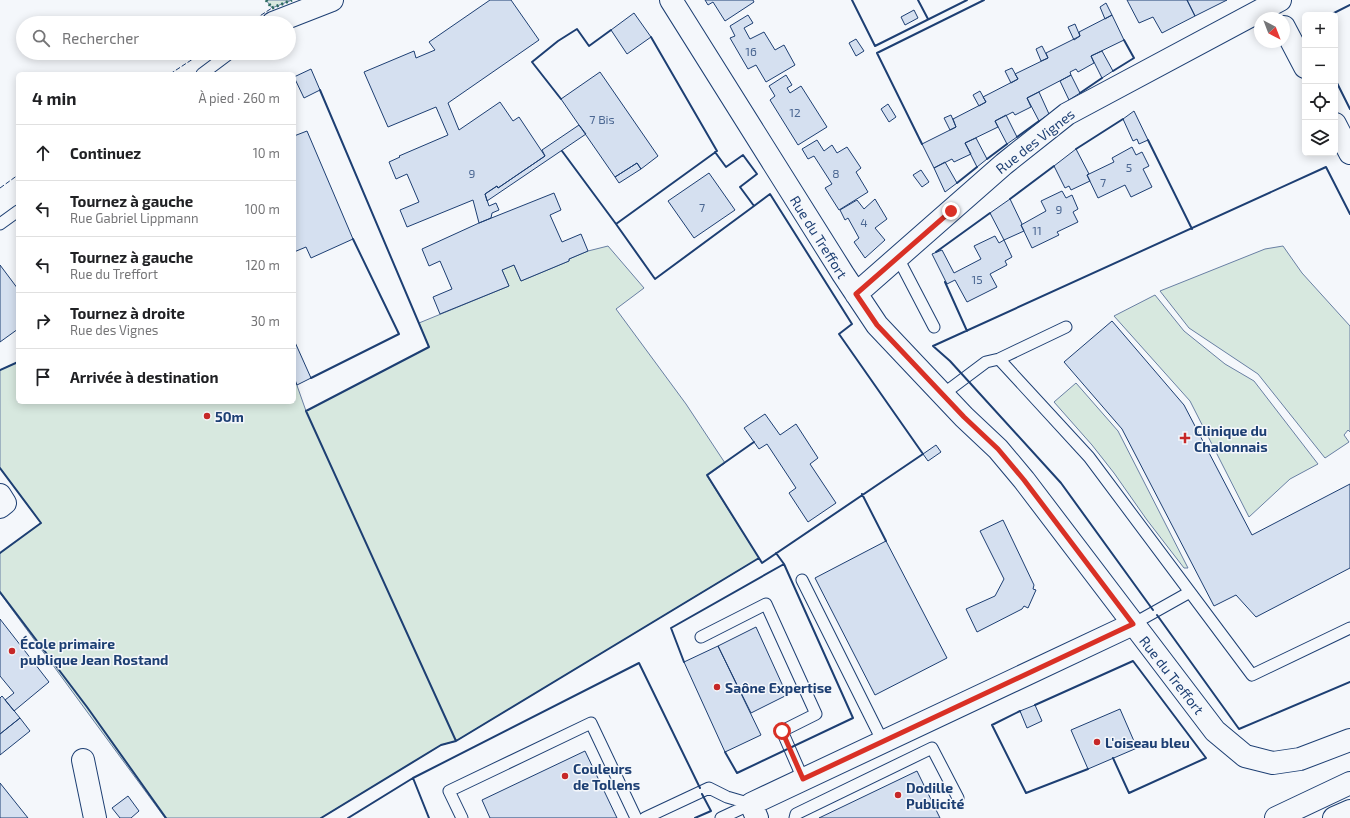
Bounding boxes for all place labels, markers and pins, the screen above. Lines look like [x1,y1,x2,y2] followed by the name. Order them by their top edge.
[215,408,244,425] place label: 50m
[202,411,212,421] marker: 50m
[1194,422,1268,455] place label: Clinique du Chalonnais
[1179,432,1191,444] marker: Clinique du Chalonnais
[20,635,168,668] place label: École primaire publique Jean Rostand
[7,646,17,656] marker: École primaire publique Jean Rostand
[725,679,832,696] place label: Saône Expertise
[712,682,722,692] marker: Saône Expertise
[1105,734,1190,751] place label: L'oiseau bleu
[1092,737,1102,747] marker: L'oiseau bleu
[573,760,640,793] place label: Couleurs de Tollens
[560,771,570,781] marker: Couleurs de Tollens
[906,779,964,812] place label: Dodille Publicité
[893,790,903,800] marker: Dodille Publicité

